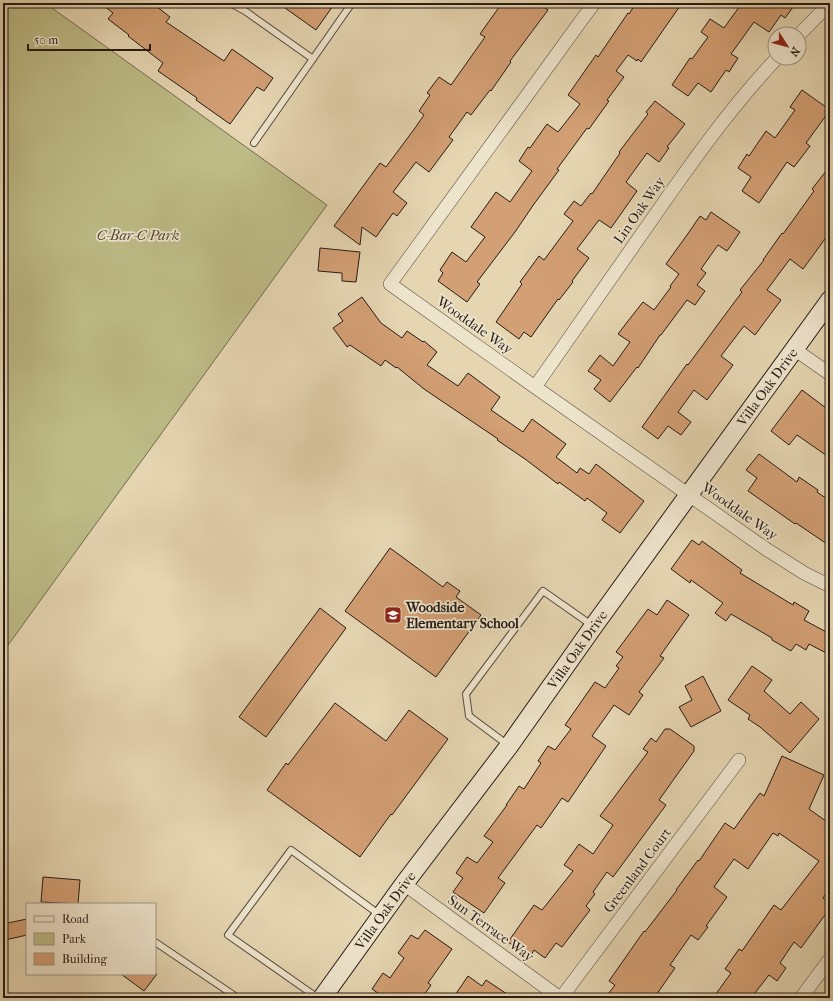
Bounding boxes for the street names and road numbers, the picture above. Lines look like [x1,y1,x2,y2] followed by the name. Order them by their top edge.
[610,173,669,247] street label: Lin Oak Way
[433,292,516,358] street label: Wooddale Way
[733,345,801,430] street label: Villa Oak Drive
[698,478,781,544] street label: Wooddale Way
[543,607,611,693] street label: Villa Oak Drive
[600,824,675,916] street label: Greenland Court
[351,868,420,954] street label: Villa Oak Drive
[444,891,538,966] street label: Sun Terrace Way

